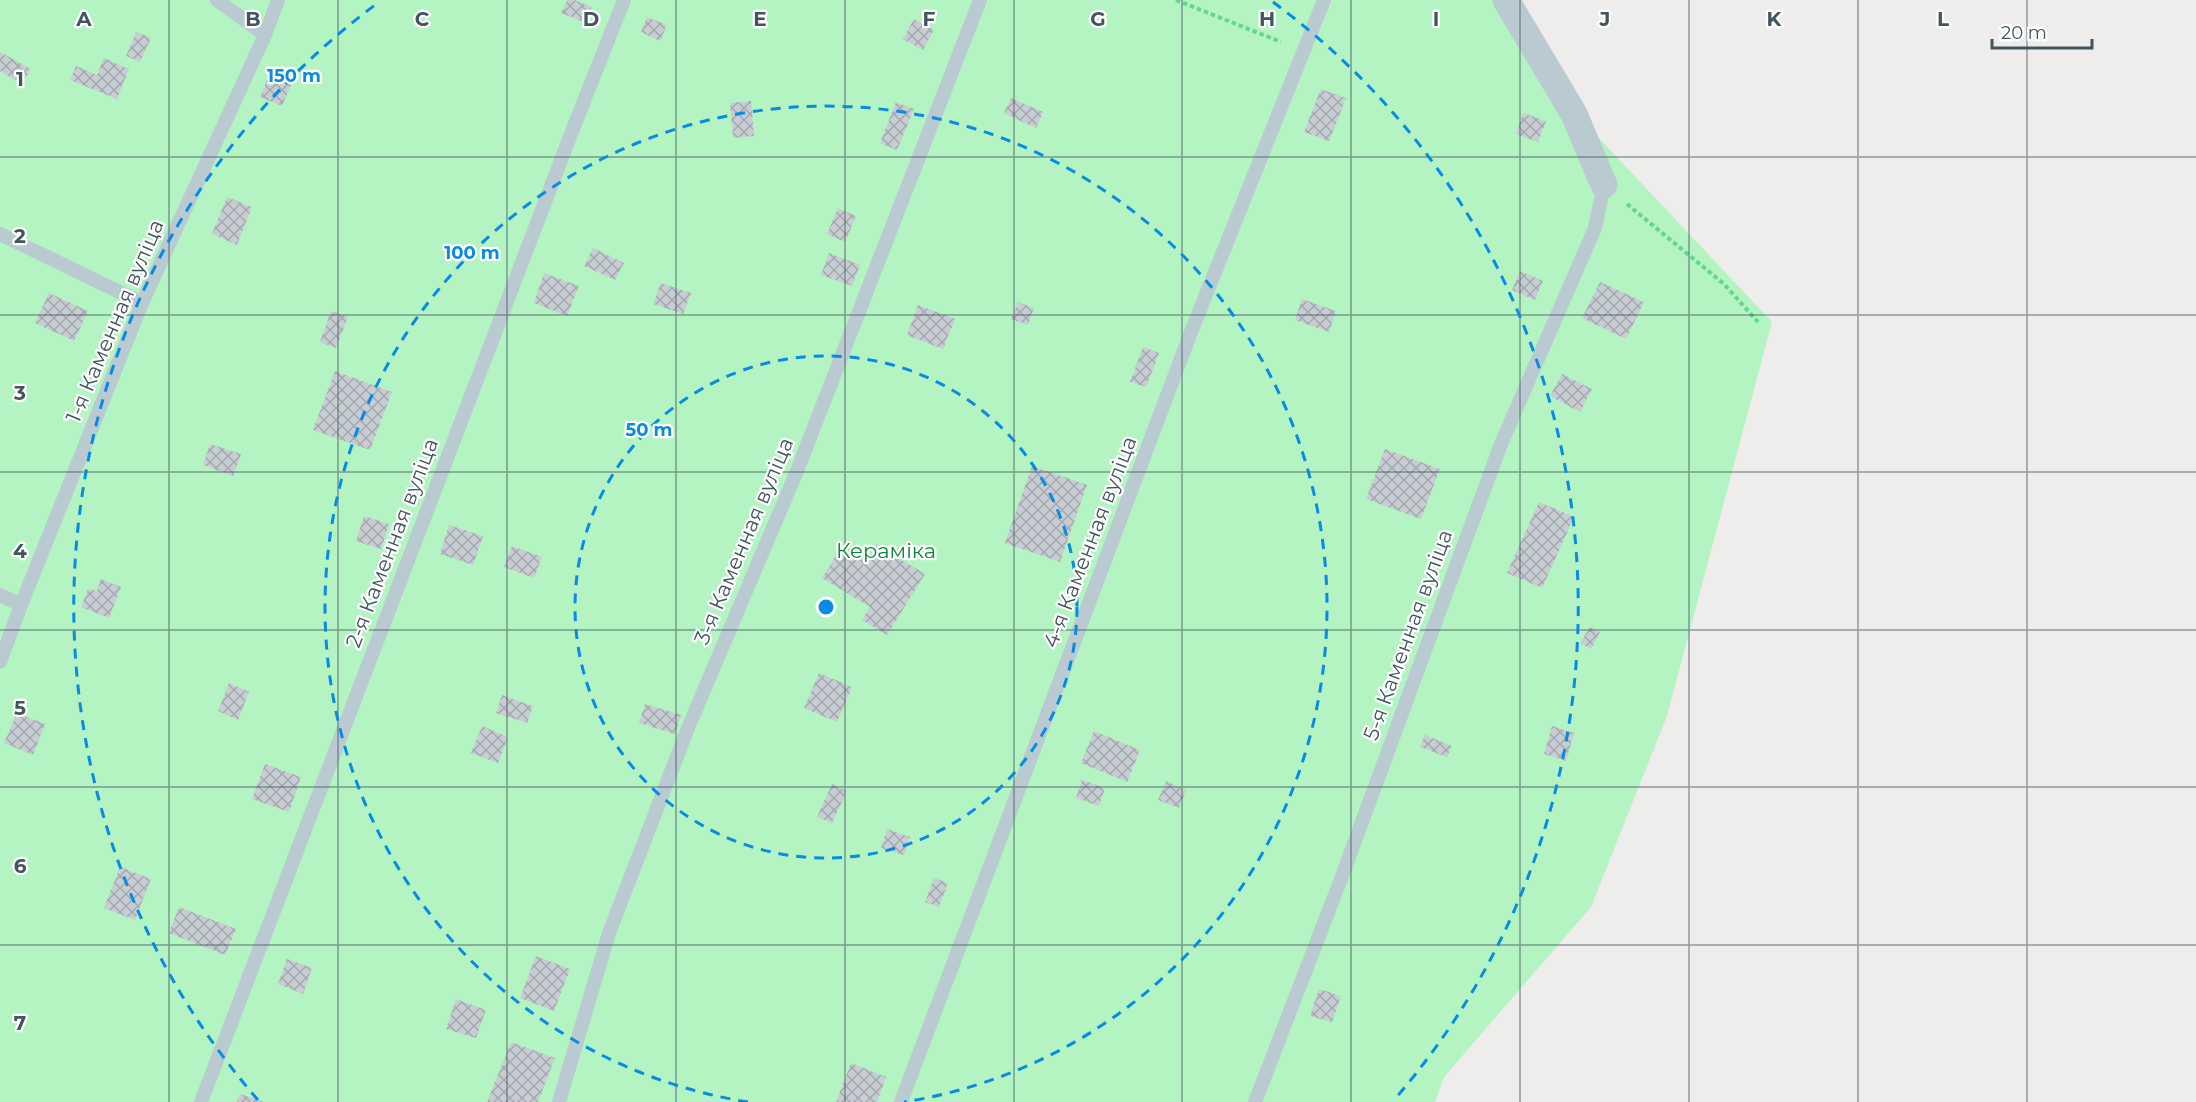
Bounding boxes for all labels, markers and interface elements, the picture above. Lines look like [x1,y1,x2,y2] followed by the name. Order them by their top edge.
[75,7,92,31] text: A
[245,7,261,31] text: B
[415,7,430,31] text: C
[583,7,599,31] text: D
[753,7,767,31] text: E
[923,7,936,31] text: F
[1090,7,1106,31] text: G
[1259,7,1275,31] text: H
[1433,7,1439,31] text: I
[1599,7,1610,31] text: J
[1767,7,1783,31] text: K
[1937,7,1949,31] text: L
[1992,12,2092,50] scale bar
[2001,22,2047,44] text: 20 m
[267,65,321,87] text: 150 m
[16,67,24,91] text: 1
[60,216,169,426] street label: 1-я Каменная вуліца
[14,224,26,248] text: 2
[444,242,500,264] text: 100 m
[13,381,26,405] text: 3
[626,419,672,441] text: 50 m
[1038,433,1141,651] street label: 4-я Каменная вуліца
[689,434,798,648] street label: 3-я Каменная вуліца
[340,435,443,651] street label: 2-я Каменная вуліца
[1358,526,1457,744] street label: 5-я Каменная вуліца
[836,538,936,563] park label: Кераміка
[13,539,27,563] text: 4
[816,597,836,617] centre of rings
[14,696,26,720] text: 5
[14,854,27,878] text: 6
[14,1011,26,1035] text: 7

